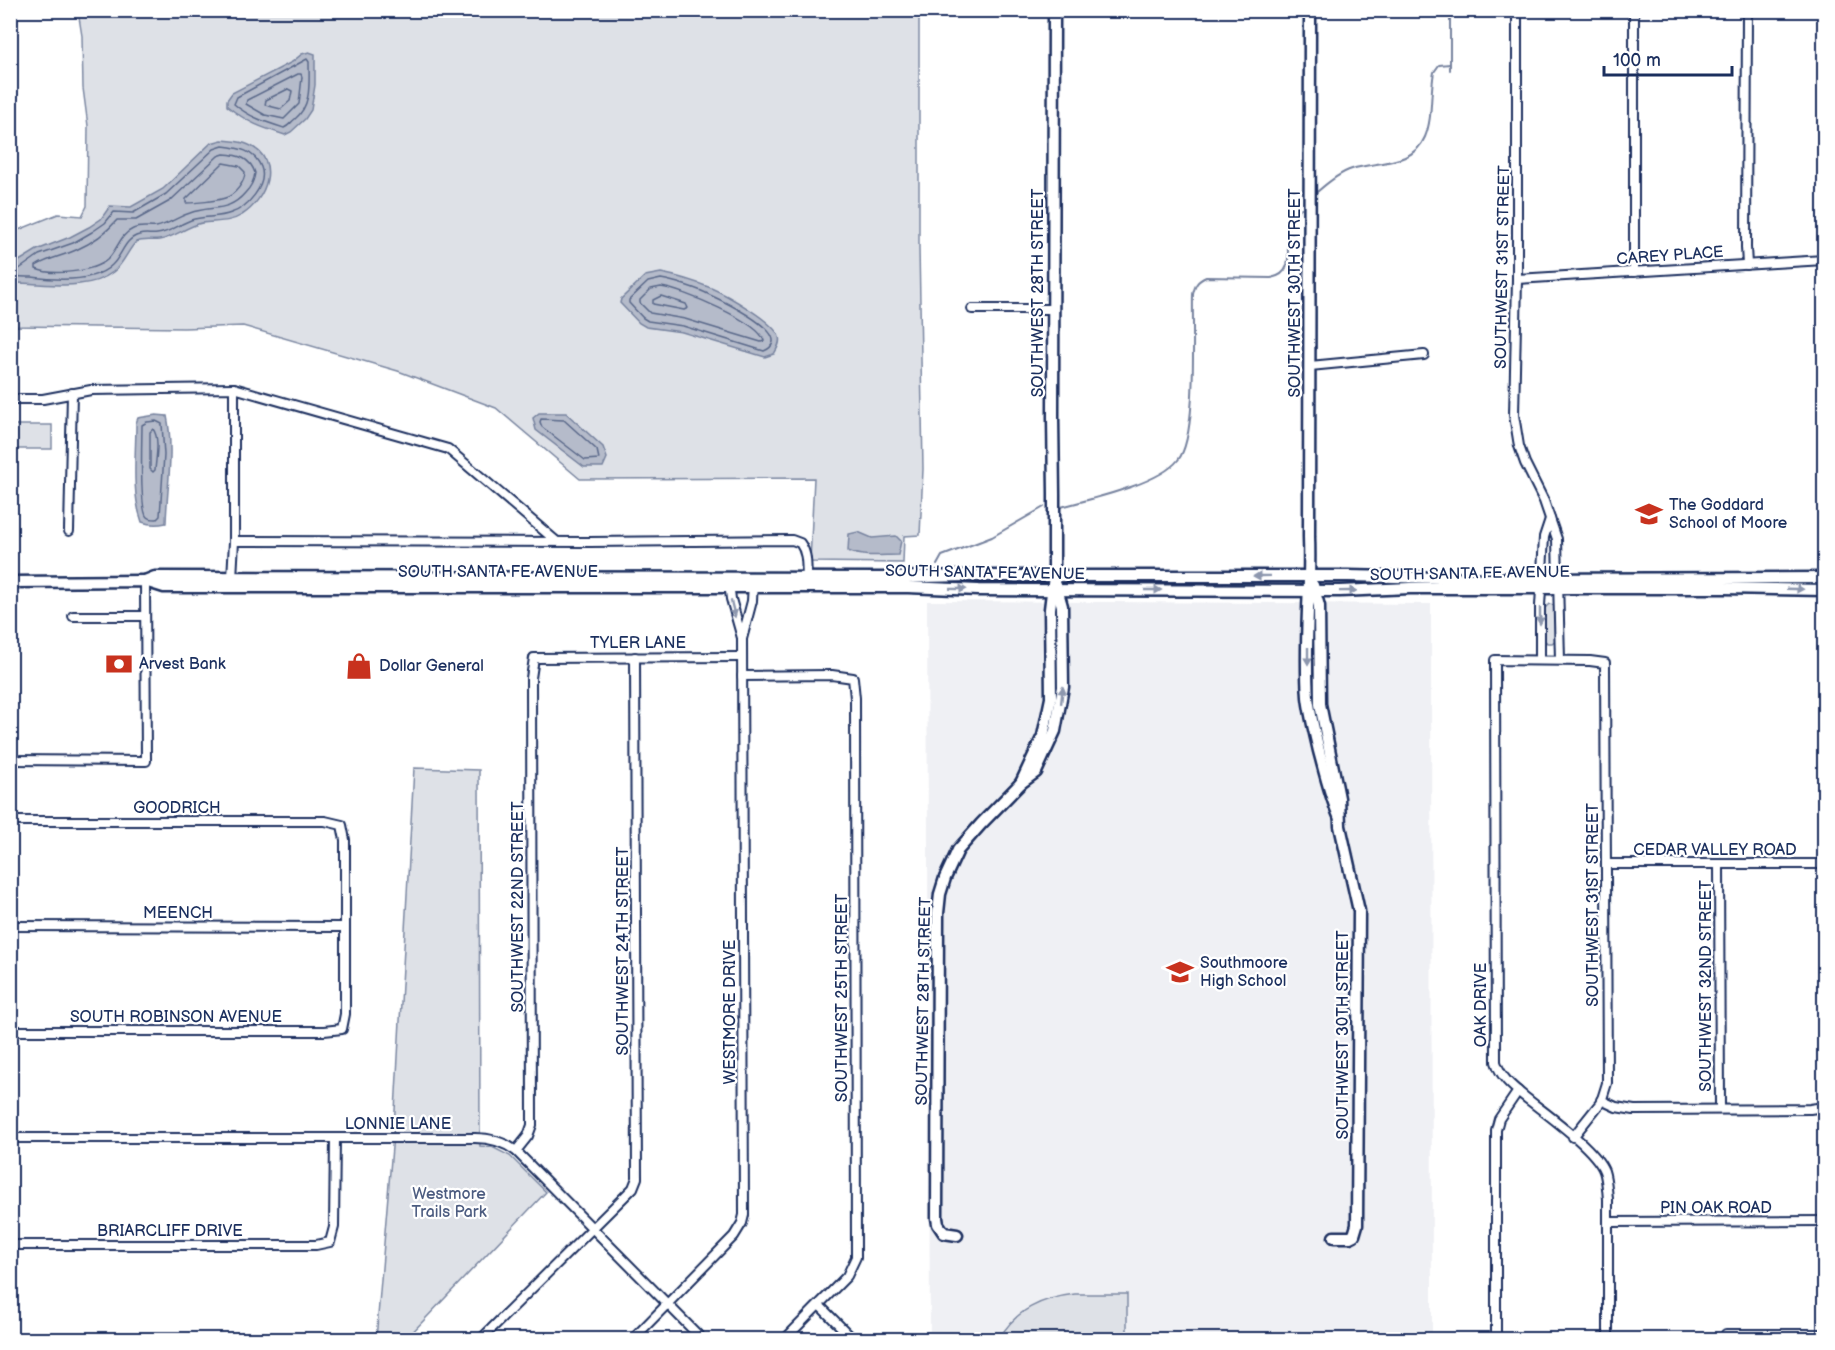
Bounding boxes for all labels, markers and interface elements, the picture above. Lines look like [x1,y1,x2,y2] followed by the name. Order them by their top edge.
[1604,39,1732,77] scale bar
[1613,50,1661,71] text: 100 m
[1492,165,1514,369] street label: SOUTHWEST 31ST STREET
[1029,188,1048,397] street label: SOUTHWEST 28TH STREET
[1286,188,1305,398] street label: SOUTHWEST 30TH STREET
[1616,243,1724,269] street label: CAREY PLACE
[1669,496,1788,533] place label: The Goddard School of Moore
[1634,499,1664,529] school or university icon: The Goddard School of Moore
[885,562,1085,584] street label: SOUTH SANTA FE AVENUE
[398,563,598,582] street label: SOUTH SANTA FE AVENUE
[1370,563,1570,585] street label: SOUTH SANTA FE AVENUE
[1253,572,1272,581] one-way arrow
[949,585,968,594] one-way arrow
[1144,585,1163,595] one-way arrow
[1786,585,1805,594] one-way arrow
[1339,586,1358,595] one-way arrow
[729,600,739,618] one-way arrow
[1535,607,1545,626] one-way arrow
[590,634,686,653] street label: TYLER LANE
[1303,646,1312,665] one-way arrow
[104,649,134,679] bank icon: Arvest Bank
[344,651,374,681] shop icon: Dollar General
[139,655,226,674] place label: Arvest Bank
[379,657,484,676] place label: Dollar General
[1057,686,1067,705] one-way arrow
[133,799,221,818] street label: GOODRICH
[509,801,528,1013] street label: SOUTHWEST 22ND STREET
[1584,803,1603,1007] street label: SOUTHWEST 31ST STREET
[1633,841,1797,860] street label: CEDAR VALLEY ROAD
[614,846,633,1055] street label: SOUTHWEST 24TH STREET
[1697,880,1716,1092] street label: SOUTHWEST 32ND STREET
[833,893,852,1102] street label: SOUTHWEST 25TH STREET
[913,896,935,1105] street label: SOUTHWEST 28TH STREET
[143,904,213,923] street label: MEENCH
[1334,930,1353,1140] street label: SOUTHWEST 30TH STREET
[721,940,740,1084] street label: WESTMORE DRIVE
[1200,954,1288,991] place label: Southmoore High School
[1165,957,1195,987] school or university icon: Southmoore High School
[1472,963,1491,1047] street label: OAK DRIVE
[70,1008,282,1027] street label: SOUTH ROBINSON AVENUE
[345,1115,451,1134] street label: LONNIE LANE
[412,1185,487,1222] park label: Westmore Trails Park
[1660,1199,1772,1218] street label: PIN OAK ROAD
[97,1222,243,1241] street label: BRIARCLIFF DRIVE

